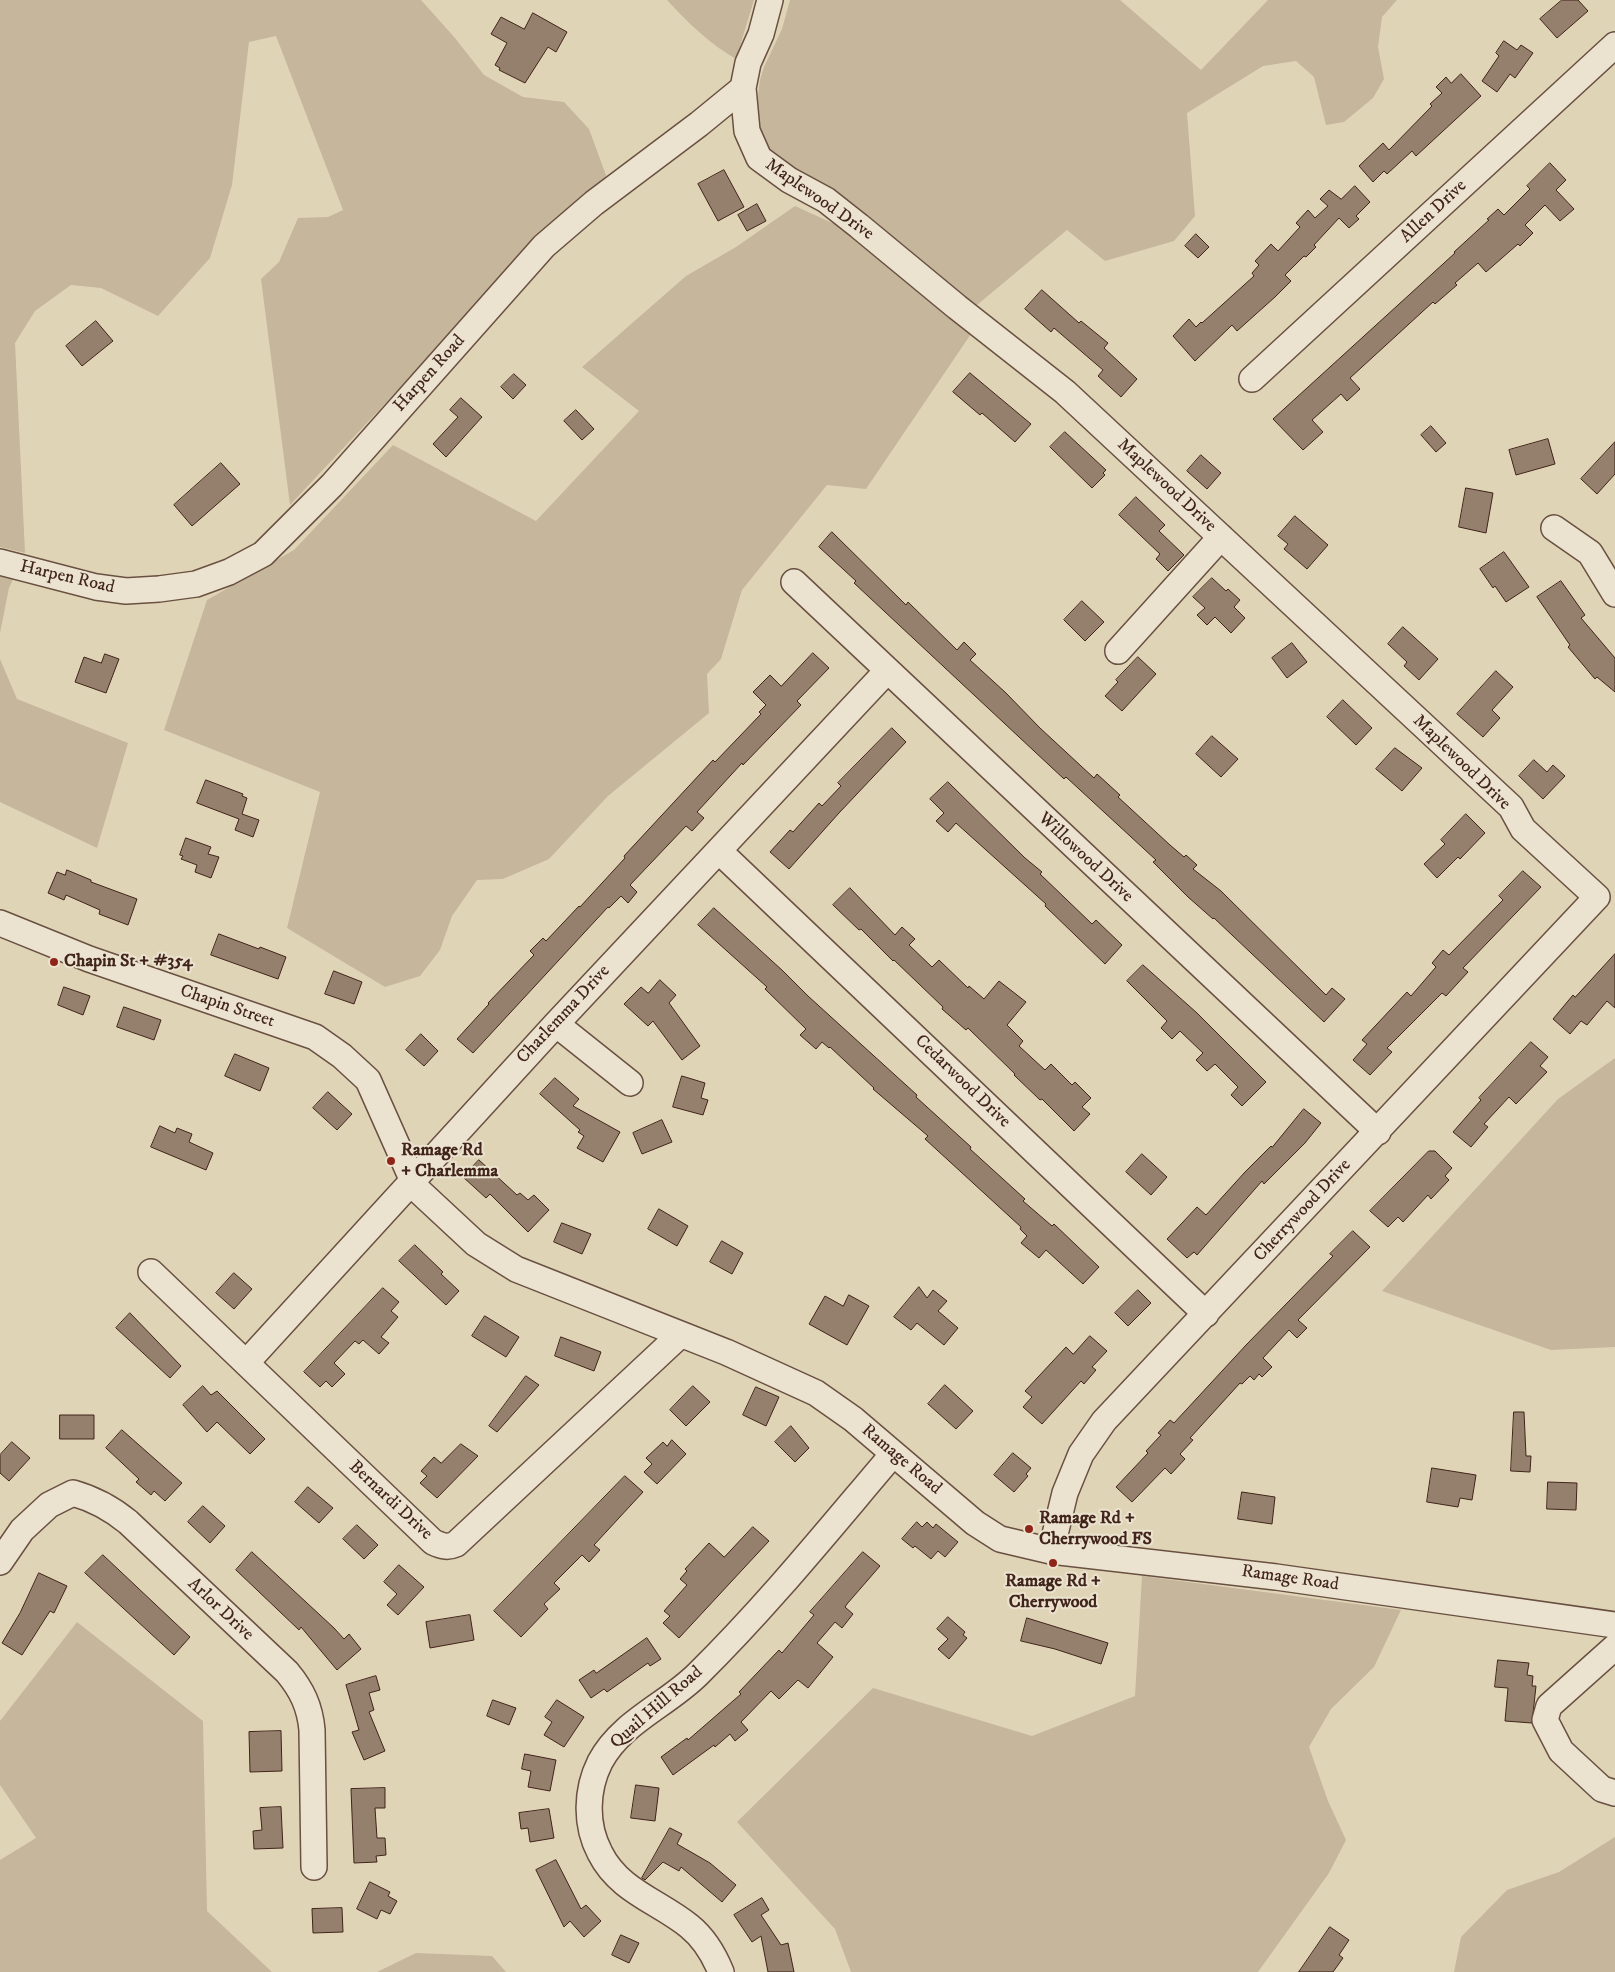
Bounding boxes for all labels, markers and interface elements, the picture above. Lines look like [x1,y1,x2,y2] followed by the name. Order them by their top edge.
[760,155,878,245] street label: Maplewood Drive
[1396,176,1472,248] street label: Allen Drive
[390,331,470,417] street label: Harpen Road
[1112,435,1220,537] street label: Maplewood Drive
[18,557,116,599] street label: Harpen Road
[1408,711,1514,815] street label: Maplewood Drive
[1033,808,1137,908] street label: Willowood Drive
[64,951,193,973] place label: Chapin St + #354
[48,956,60,968] marker: Chapin St + #354
[513,961,615,1069] street label: Charlemma Drive
[177,981,277,1033] street label: Chapin Street
[910,1031,1014,1133] street label: Cedarwood Drive
[401,1140,498,1182] place label: Ramage Rd + Charlemma
[385,1155,397,1167] marker: Ramage Rd + Charlemma
[1250,1155,1356,1267] street label: Cherrywood Drive
[856,1420,946,1500] street label: Ramage Road
[344,1457,436,1545] street label: Bernardi Drive
[1039,1508,1152,1550] place label: Ramage Rd + Cherrywood FS
[1023,1523,1035,1535] marker: Ramage Rd + Cherrywood FS
[1047,1557,1059,1569] marker: Ramage Rd + Cherrywood
[1240,1561,1340,1597] street label: Ramage Road
[1005,1571,1101,1614] place label: Ramage Rd + Cherrywood
[182,1574,258,1646] street label: Arlor Drive
[606,1662,708,1754] street label: Quail Hill Road

